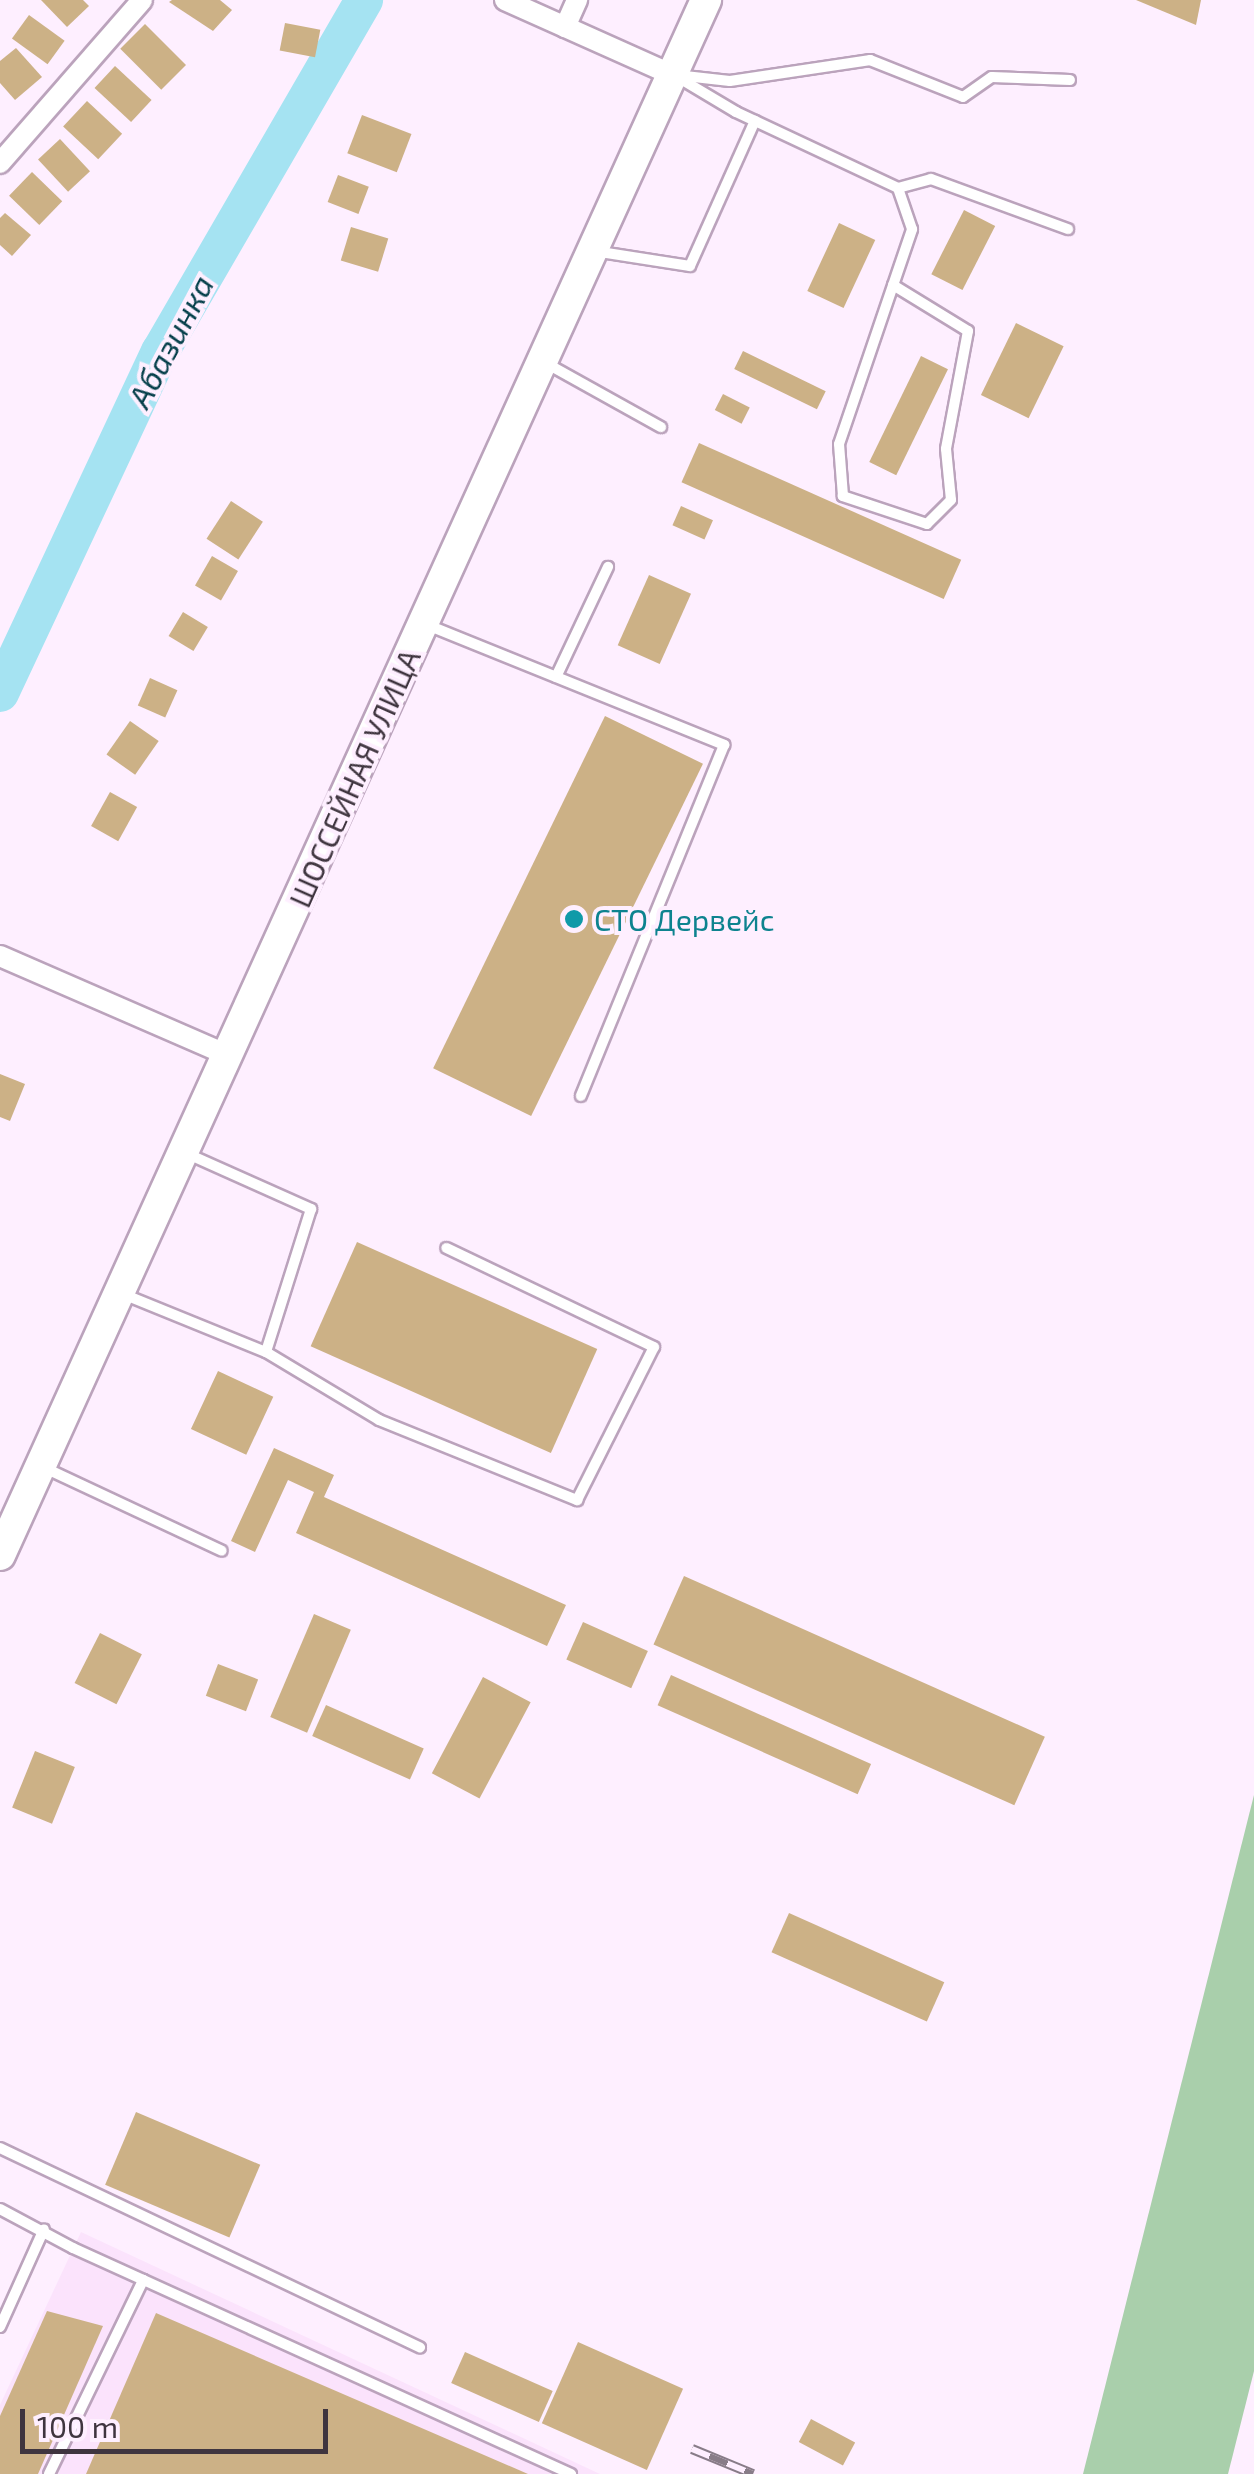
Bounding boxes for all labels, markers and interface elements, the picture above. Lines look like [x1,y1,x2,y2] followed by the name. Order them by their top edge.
[119,268,221,414] water label: Абазинка
[281,644,427,912] street label: ШОССЕЙНАЯ УЛИЦА
[594,901,774,937] place label: СТО Дервейс
[563,908,585,930] marker: СТО Дервейс
[25,2389,332,2451] scale bar
[37,2408,118,2444] text: 100 m

